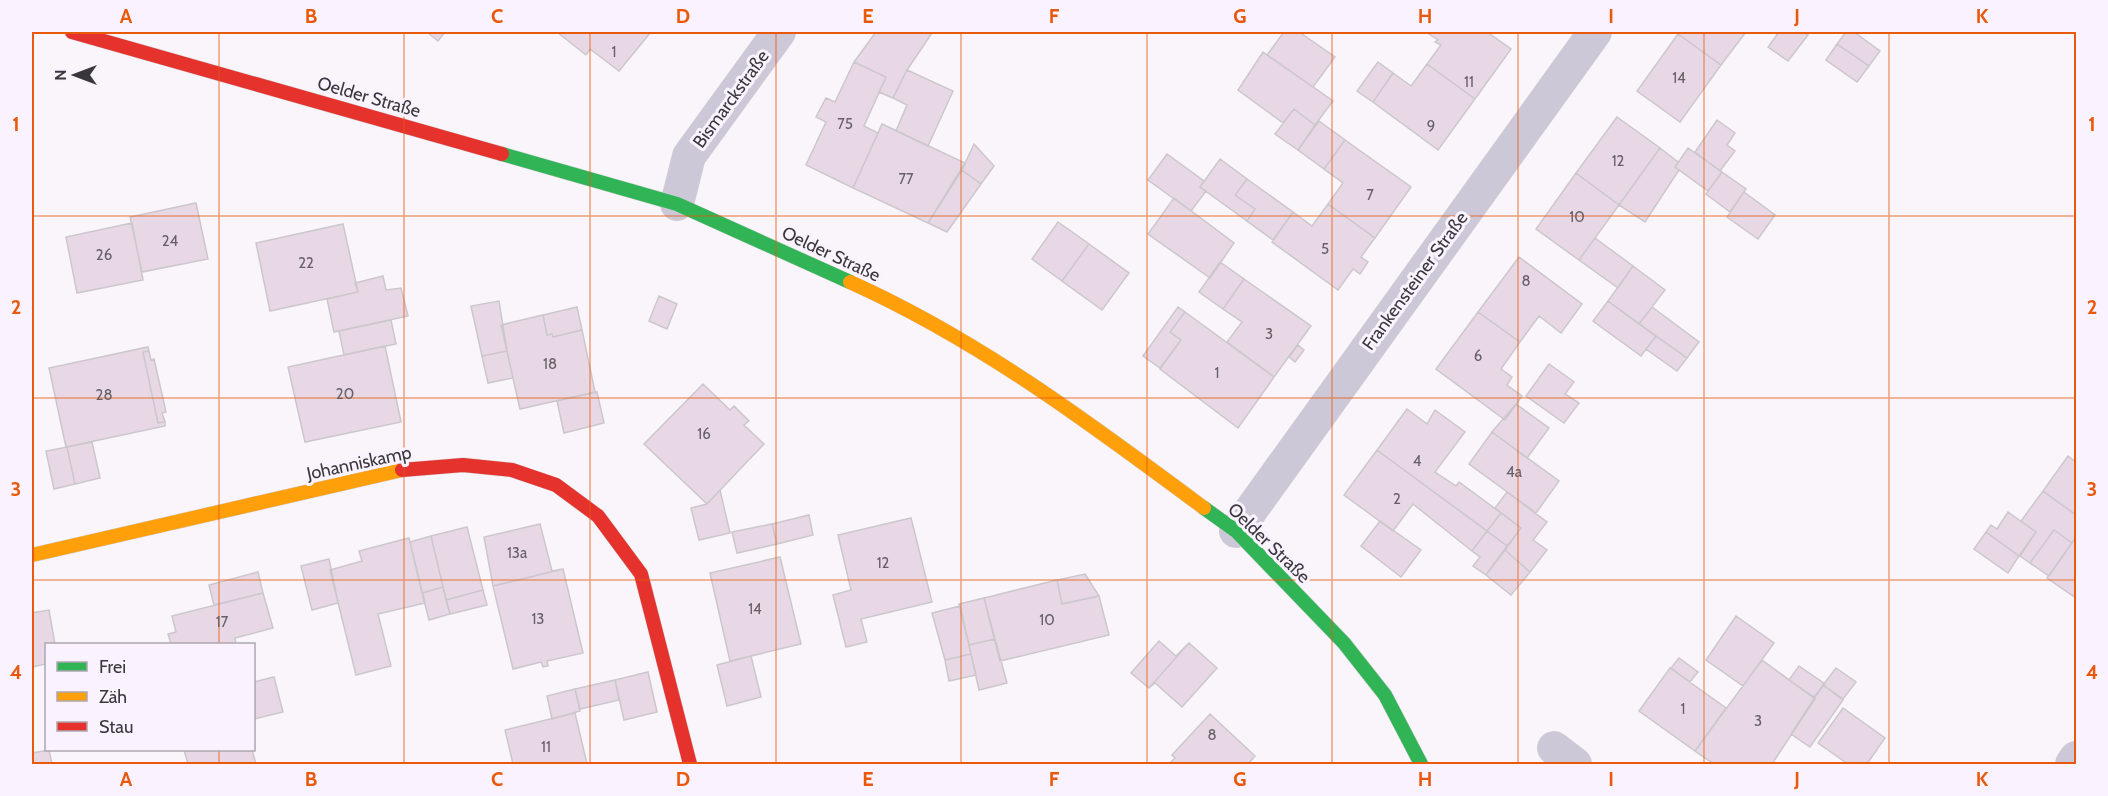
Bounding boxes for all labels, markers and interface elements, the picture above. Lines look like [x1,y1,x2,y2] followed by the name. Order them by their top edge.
[120,4,133,28] text: A
[305,4,317,28] text: B
[491,4,503,28] text: C
[676,4,690,28] text: D
[862,4,874,28] text: E
[1049,4,1060,28] text: F
[1233,4,1247,28] text: G
[1418,4,1432,28] text: H
[1608,4,1614,28] text: I
[1793,4,1800,28] text: J
[1976,4,1989,28] text: K
[612,43,616,61] house number: 1
[45,45,105,105] north arrow
[688,46,774,152] street label: Bismarckstraße
[51,69,70,81] text: N
[1672,69,1686,87] house number: 14
[315,72,423,122] street label: Oelder Straße
[1464,73,1474,91] house number: 11
[12,112,20,136] text: 1
[2088,112,2096,136] text: 1
[837,115,853,133] house number: 75
[1427,117,1435,135] house number: 9
[1612,152,1625,170] house number: 12
[898,170,914,188] house number: 77
[1366,186,1374,204] house number: 7
[1358,208,1472,354] street label: Frankensteiner Straße
[1569,208,1585,226] house number: 10
[778,222,884,286] street label: Oelder Straße
[162,232,179,250] house number: 24
[1321,240,1329,258] house number: 5
[96,246,112,264] house number: 26
[298,254,314,272] house number: 22
[1521,272,1531,290] house number: 8
[11,295,21,319] text: 2
[2087,295,2097,319] text: 2
[1265,325,1273,343] house number: 3
[1474,347,1482,365] house number: 6
[543,355,557,373] house number: 18
[1215,364,1219,382] house number: 1
[336,385,354,403] house number: 20
[96,386,112,404] house number: 28
[697,425,711,443] house number: 16
[304,441,413,485] street label: Johanniskamp
[1413,452,1422,470] house number: 4
[1506,463,1523,481] house number: 4a
[11,477,21,501] text: 3
[2087,477,2097,501] text: 3
[1393,490,1401,508] house number: 2
[1223,498,1315,588] street label: Oelder Straße
[507,544,528,562] house number: 13a
[877,554,890,572] house number: 12
[748,600,762,618] house number: 14
[531,610,545,628] house number: 13
[1039,611,1055,629] house number: 10
[216,613,229,631] house number: 17
[45,643,255,751] legend
[99,656,126,678] text: Frei
[10,660,22,684] text: 4
[2086,660,2098,684] text: 4
[99,686,127,708] text: Zäh
[1681,700,1685,718] house number: 1
[1754,712,1762,730] house number: 3
[99,716,133,738] text: Stau
[1207,726,1217,744] house number: 8
[541,738,551,756] house number: 11
[120,767,133,791] text: A
[305,767,317,791] text: B
[491,767,503,791] text: C
[676,767,690,791] text: D
[862,767,874,791] text: E
[1049,767,1060,791] text: F
[1233,767,1247,791] text: G
[1418,767,1432,791] text: H
[1608,767,1614,791] text: I
[1793,767,1800,791] text: J
[1976,767,1989,791] text: K

